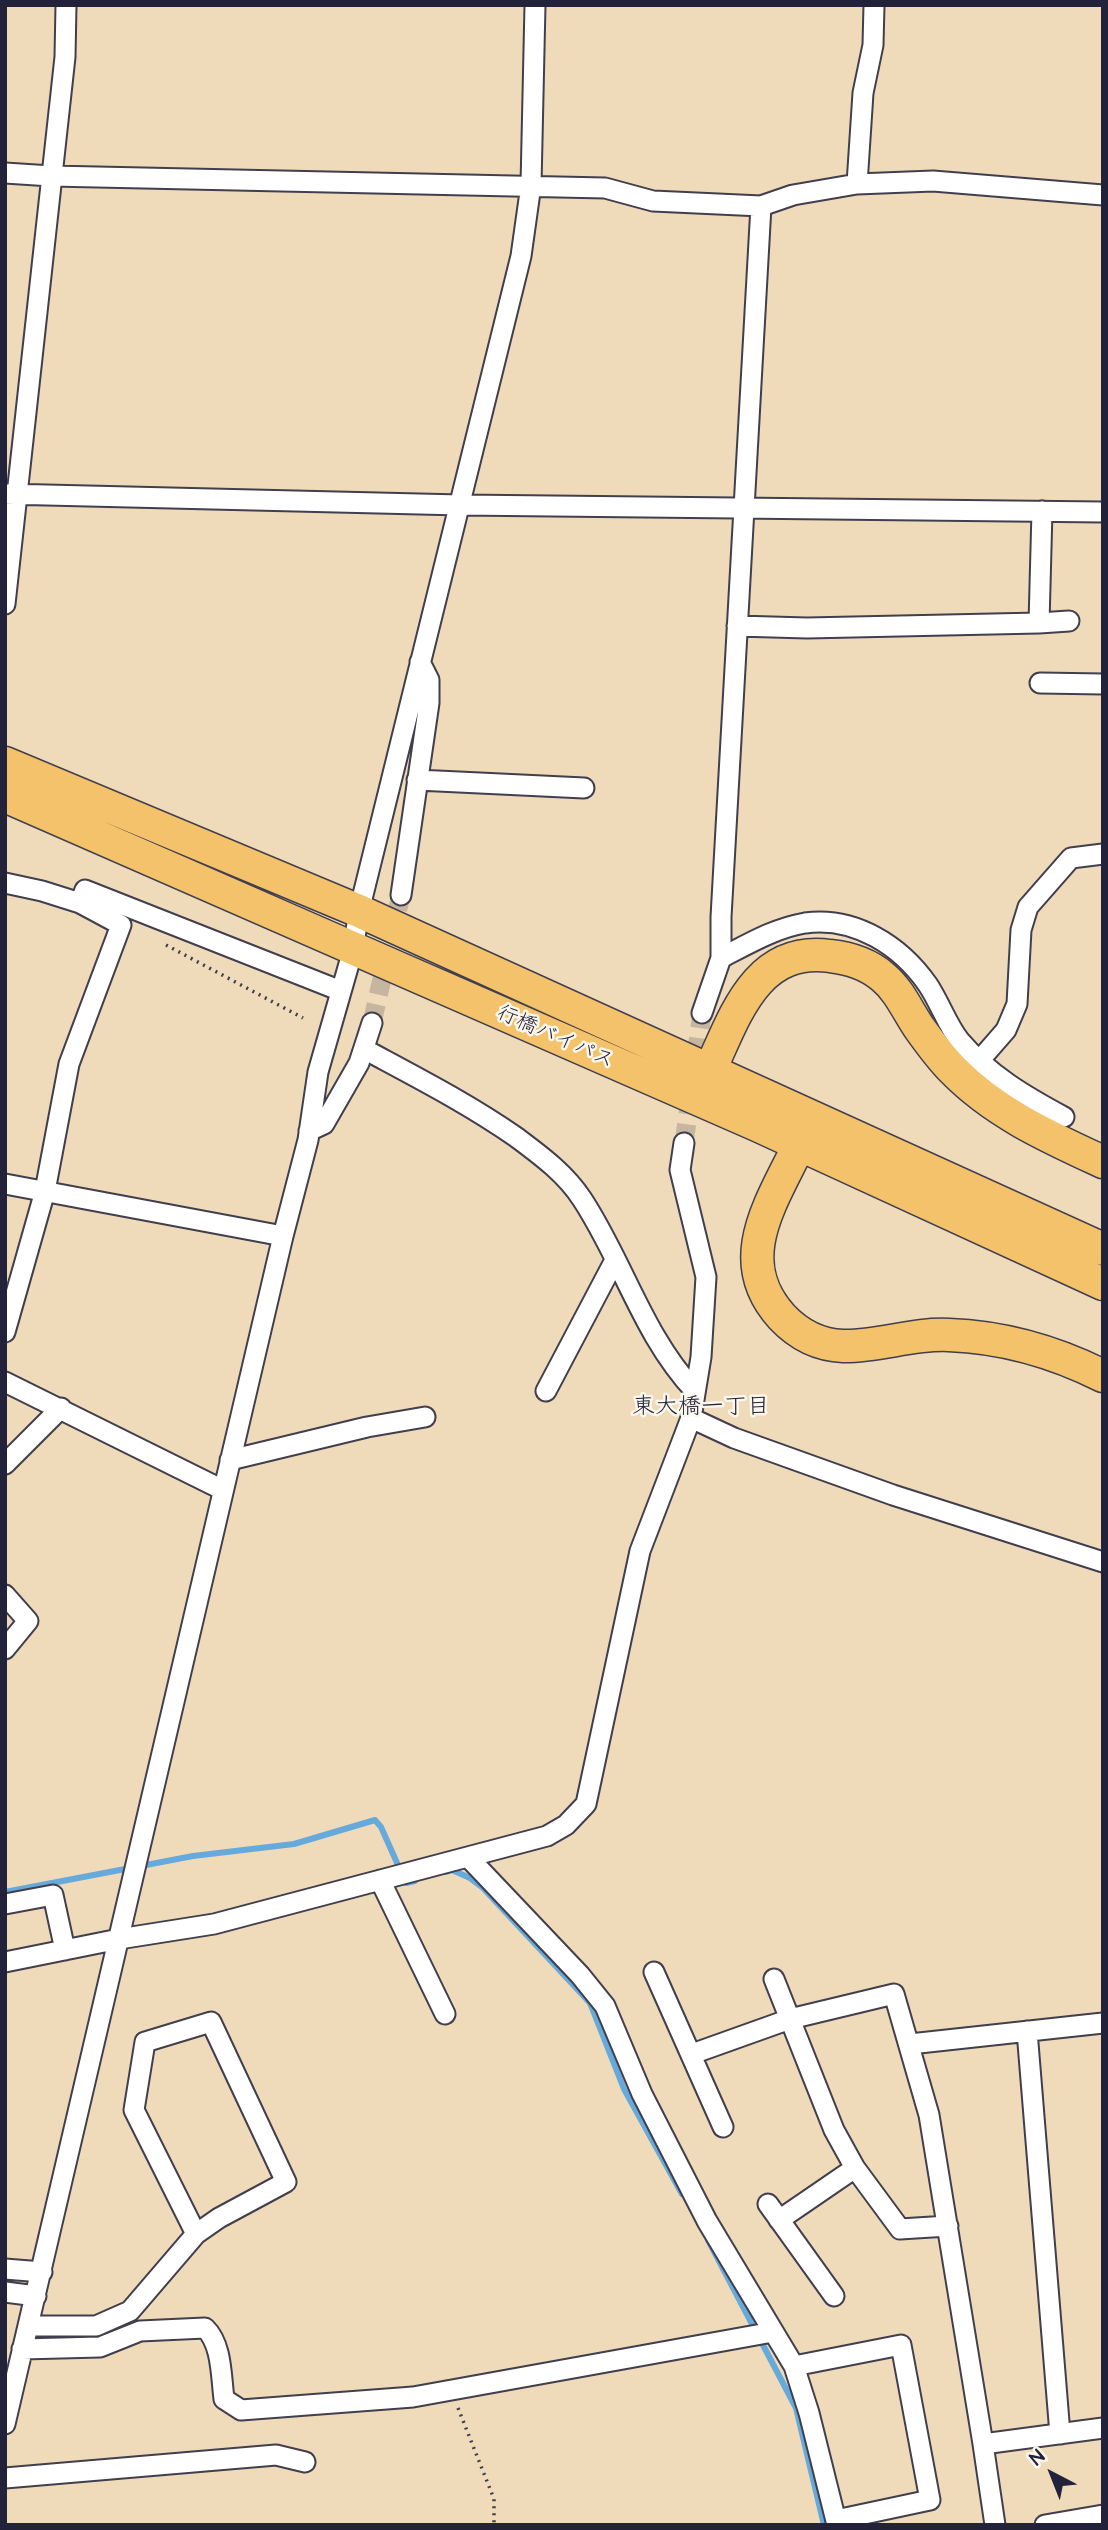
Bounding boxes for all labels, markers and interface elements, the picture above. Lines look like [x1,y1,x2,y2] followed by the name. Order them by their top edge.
[492,1001,618,1075] street label: 行橋バイパス
[632,1394,770,1422] district label: 東大橋一丁目
[1017,2439,1087,2509] north arrow
[1024,2444,1051,2472] text: N

